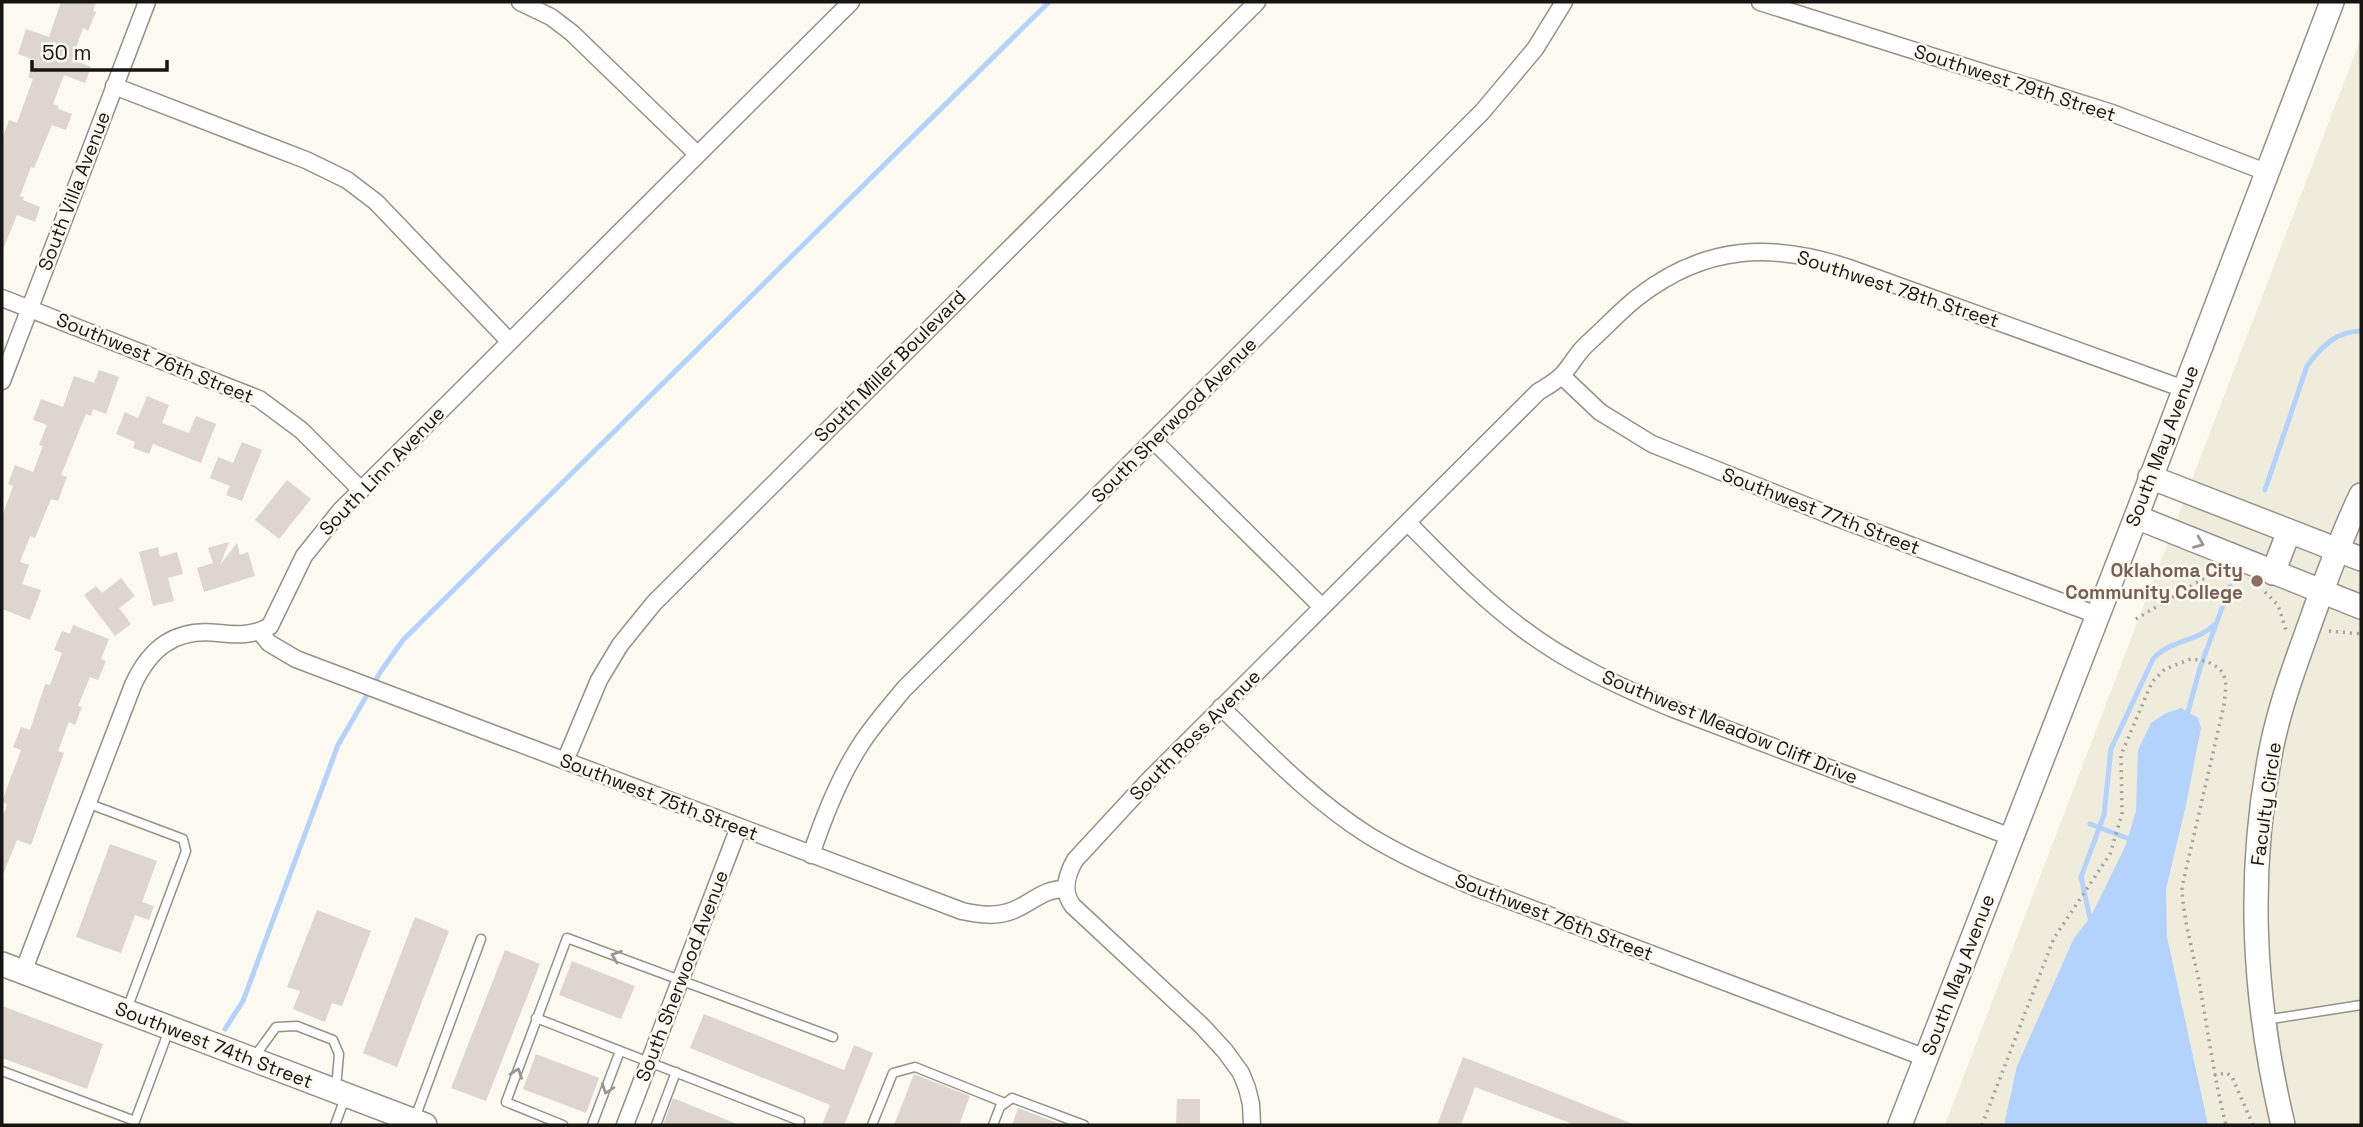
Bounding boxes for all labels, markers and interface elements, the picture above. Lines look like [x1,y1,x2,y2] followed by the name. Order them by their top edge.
[32,28,166,72] scale bar
[42,39,92,66] text: 50 m
[1911,39,2119,127] street label: Southwest 79th Street
[32,108,116,274] street label: South Villa Avenue
[1794,245,2002,333] street label: Southwest 78th Street
[809,285,971,447] street label: South Miller Boulevard
[53,307,257,409] street label: Southwest 76th Street
[1086,332,1262,508] street label: South Sherwood Avenue
[2120,362,2204,530] street label: South May Avenue
[314,401,450,541] street label: South Linn Avenue
[1719,462,1923,560] street label: Southwest 77th Street
[2192,535,2205,549] one-way arrow
[2065,558,2243,605] place label: Oklahoma City Community College
[2249,573,2265,589] marker: Oklahoma City Community College
[1124,664,1266,806] street label: South Ross Avenue
[1598,664,1862,790] street label: Southwest Meadow Cliff Drive
[2245,741,2287,867] street label: Faculty Circle
[556,748,762,846] street label: Southwest 75th Street
[630,867,734,1085] street label: South Sherwood Avenue
[1451,868,1657,966] street label: Southwest 76th Street
[1916,891,2000,1059] street label: South May Avenue
[611,950,623,964] one-way arrow
[112,996,316,1094] street label: Southwest 74th Street
[509,1068,523,1080] one-way arrow
[601,1082,615,1094] one-way arrow

